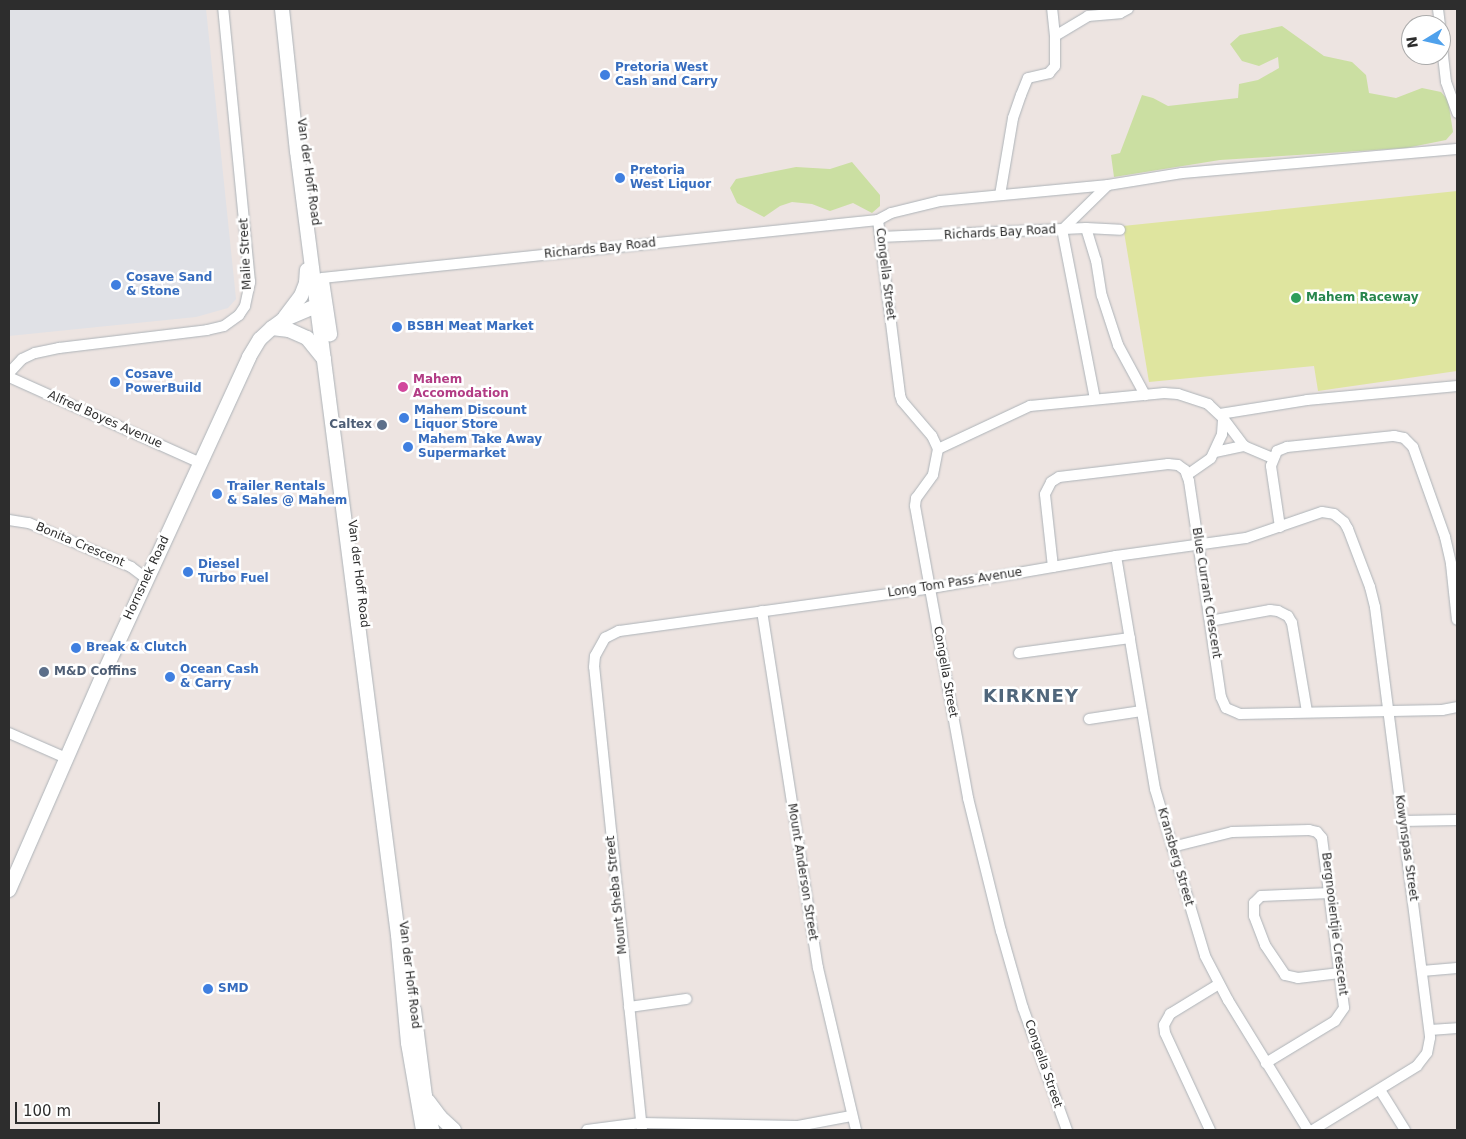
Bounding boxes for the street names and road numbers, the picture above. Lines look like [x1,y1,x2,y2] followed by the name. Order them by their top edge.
[293,117,323,227] street label: Van der Hoff Road
[237,218,255,290] street label: Malie Street
[944,223,1056,243] street label: Richards Bay Road
[872,227,898,321] street label: Congella Street
[543,236,657,262] street label: Richards Bay Road
[45,388,165,452] street label: Alfred Boyes Avenue
[344,519,372,629] street label: Van der Hoff Road
[33,520,127,570] street label: Bonita Crescent
[1189,526,1223,660] street label: Blue Currant Crescent
[121,534,173,622] street label: Hornsnek Road
[887,565,1023,601] street label: Long Tom Pass Avenue
[930,625,960,719] street label: Congella Street
[1391,794,1421,902] street label: Kowynspas Street
[784,802,820,942] street label: Mount Anderson Street
[1154,806,1196,908] street label: Kransberg Street
[604,835,630,955] street label: Mount Sheba Street
[1318,852,1350,996] street label: Bergnooientjie Crescent
[395,920,423,1030] street label: Van der Hoff Road
[1021,1018,1065,1110] street label: Congella Street

